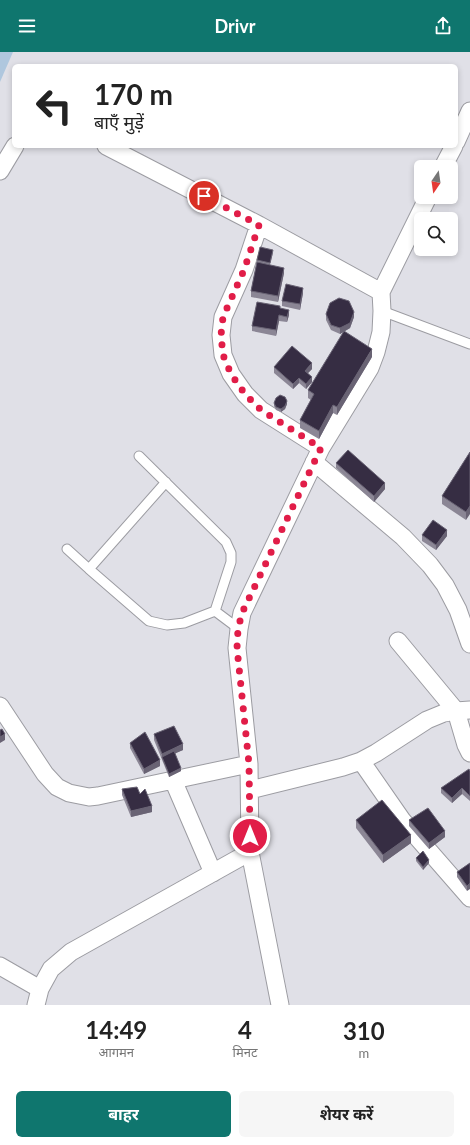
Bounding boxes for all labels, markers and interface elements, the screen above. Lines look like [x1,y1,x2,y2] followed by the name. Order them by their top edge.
[16,15,38,37] icon: menu
[214,15,256,37] text: Drivr
[432,15,454,37] icon: share
[94,77,173,111] text: 170 m
[28,80,80,132] icon: left
[94,111,144,133] text: बाएँ मुड़ें
[414,160,458,204] north arrow
[414,160,458,256] map controls
[187,179,221,213] pin
[193,185,215,207] icon: arrive
[414,212,458,256] button: search
[229,815,271,857] position arrow
[85,1015,147,1044] text: 14:49
[238,1015,252,1044] text: 4
[343,1016,385,1045] text: 310
[98,1044,134,1060] text: आगमन
[233,1044,258,1060] text: मिनट
[358,1045,369,1061] text: m
[16,1091,231,1137] button: बाहर
[239,1091,454,1137] button: शेयर करें

